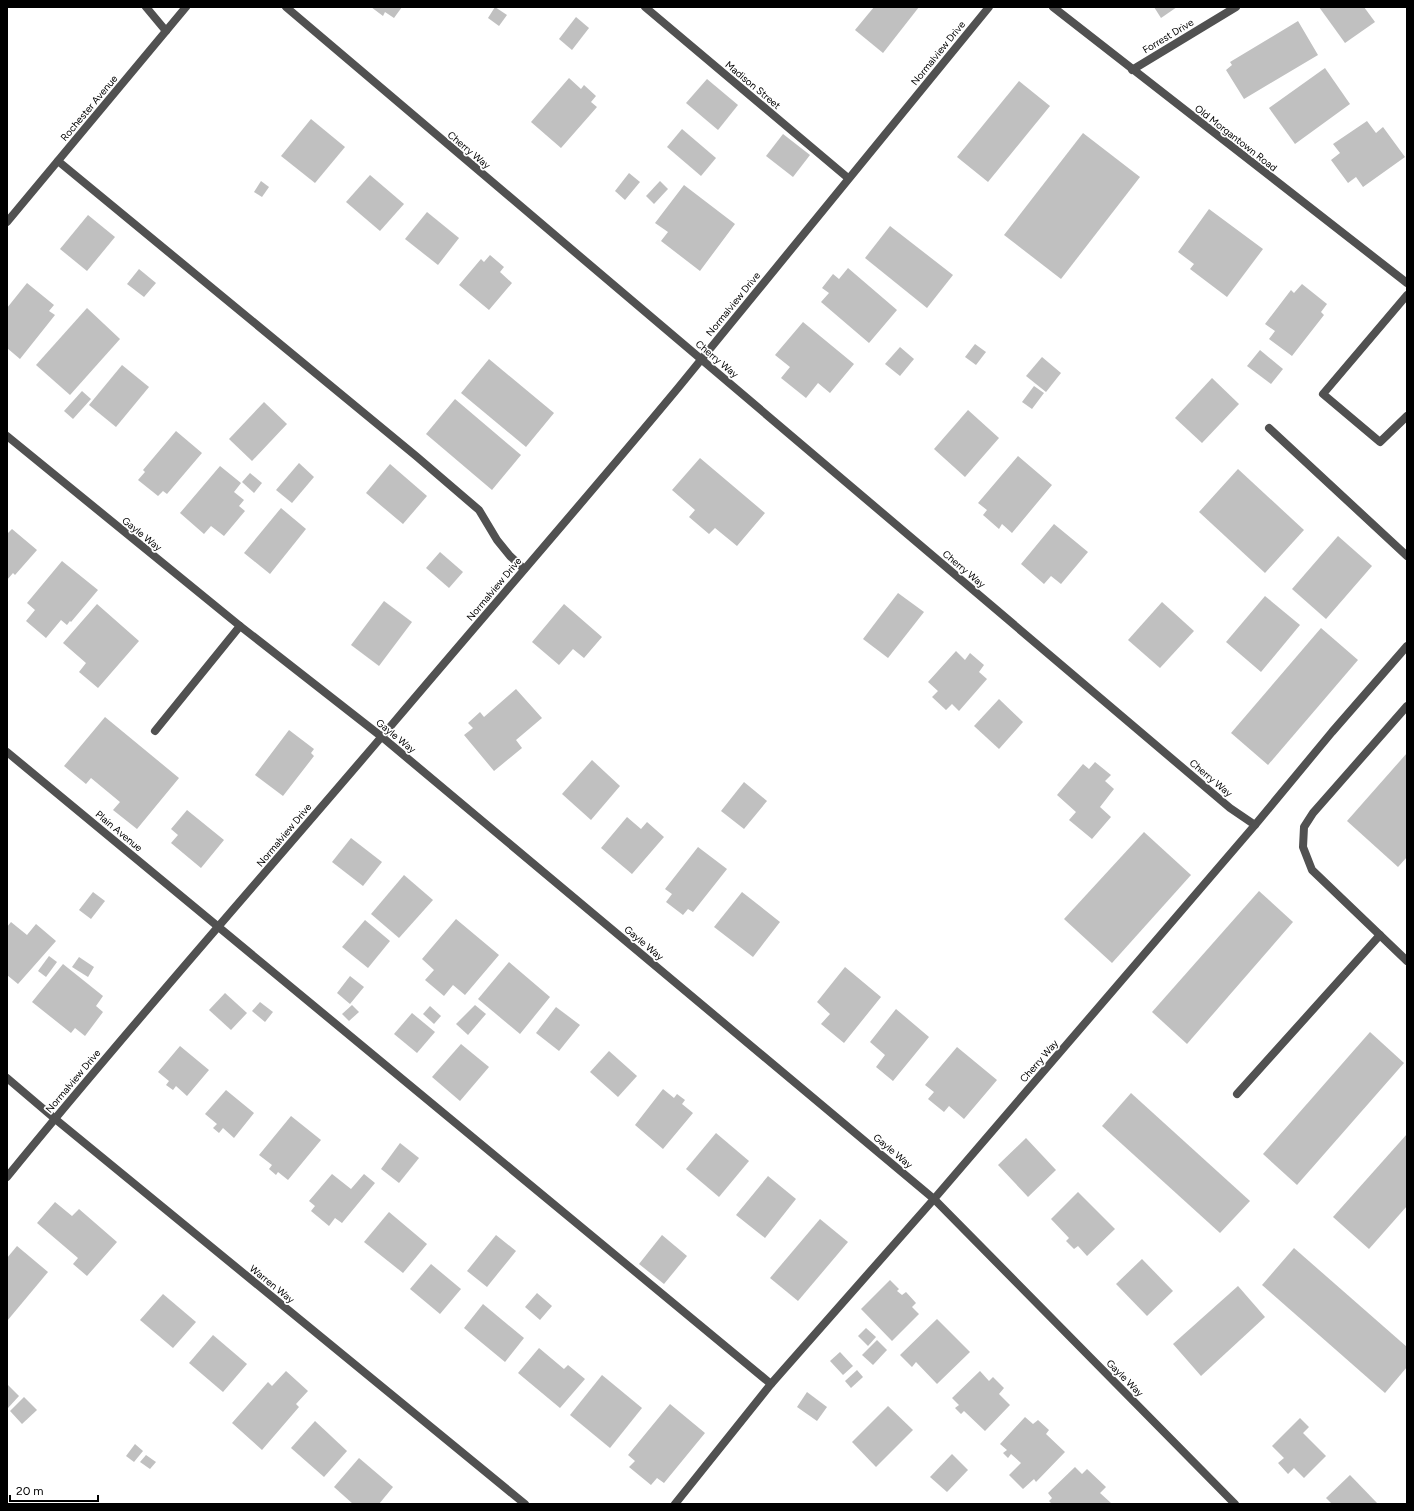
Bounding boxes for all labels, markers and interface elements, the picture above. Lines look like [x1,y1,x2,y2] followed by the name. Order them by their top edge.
[1140,15,1196,56] street label: Forrest Drive
[908,18,968,88] street label: Normalview Drive
[723,58,783,112] street label: Madison Street
[58,72,121,144] street label: Rochester Avenue
[1192,102,1280,174] street label: Old Morgantown Road
[445,128,494,172] street label: Cherry Way
[703,269,763,339] street label: Normalview Drive
[693,337,742,381] street label: Cherry Way
[119,514,165,554] street label: Gayle Way
[940,547,989,591] street label: Cherry Way
[464,554,525,623] street label: Normalview Drive
[373,716,419,756] street label: Gayle Way
[1187,756,1236,800] street label: Cherry Way
[254,800,315,869] street label: Normalview Drive
[93,808,146,855] street label: Plain Avenue
[622,923,667,964] street label: Gayle Way
[1017,1036,1062,1085] street label: Cherry Way
[43,1046,104,1115] street label: Normalview Drive
[871,1131,916,1172] street label: Gayle Way
[247,1262,298,1307] street label: Warren Way
[1104,1357,1147,1400] street label: Gayle Way
[10,1477,98,1503] scale bar
[16,1484,44,1498] text: 20 m

